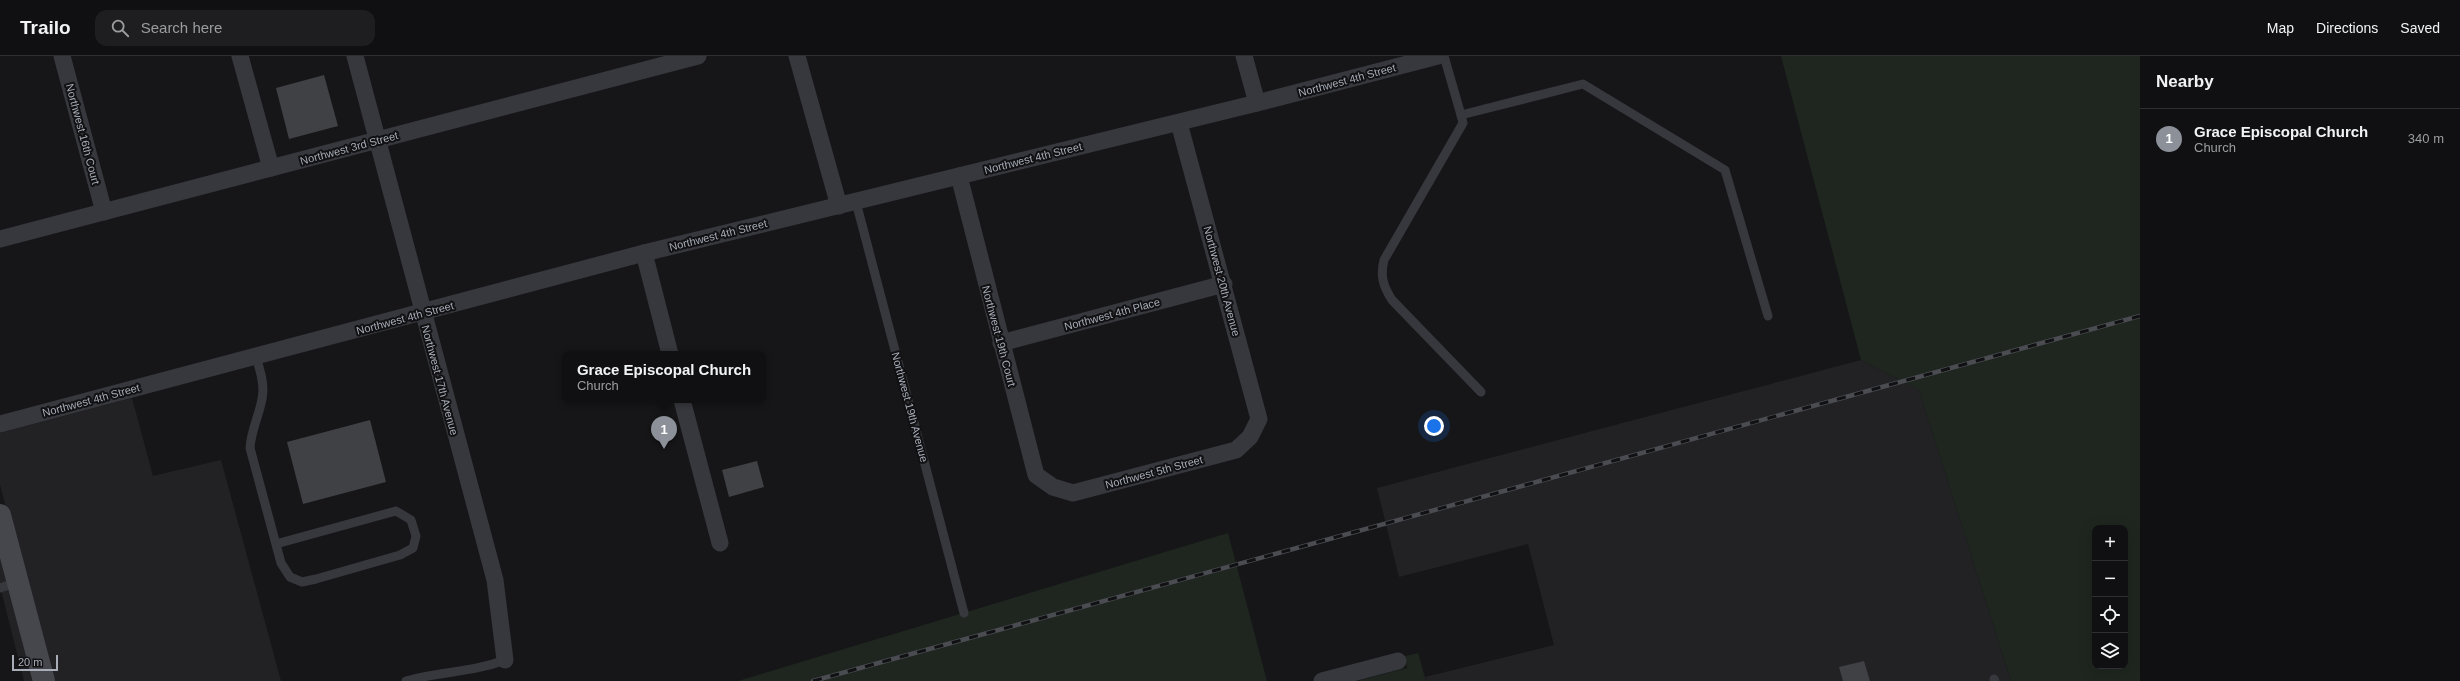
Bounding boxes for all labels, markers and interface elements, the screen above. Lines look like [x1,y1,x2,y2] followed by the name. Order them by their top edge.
[95,10,375,46] search box
[20,17,71,38] text: Trailo
[109,17,131,39] icon: search
[141,19,222,36] text: Search here
[2267,20,2294,36] text: Map
[2316,20,2378,36] text: Directions
[2400,20,2440,36] text: Saved
[1297,61,1397,99] street label: Northwest 4th Street
[2156,72,2214,91] text: Nearby
[64,82,102,186] street label: Northwest 16th Court
[2194,123,2368,140] text: Grace Episcopal Church
[299,129,399,167] street label: Northwest 3rd Street
[2165,131,2173,146] text: 1
[2408,131,2444,146] text: 340 m
[983,140,1083,176] street label: Northwest 4th Street
[2194,140,2236,155] text: Church
[668,217,768,253] street label: Northwest 4th Street
[1202,225,1242,337] street label: Northwest 20th Avenue
[980,284,1018,388] street label: Northwest 19th Court
[1063,295,1161,333] street label: Northwest 4th Place
[355,299,455,337] street label: Northwest 4th Street
[420,324,460,436] street label: Northwest 17th Avenue
[562,351,766,403] popup
[890,351,930,463] street label: Northwest 19th Avenue
[577,361,751,378] text: Grace Episcopal Church
[577,378,619,393] text: Church
[41,381,141,419] street label: Northwest 4th Street
[651,416,677,449] pin: 1
[1424,416,1444,436] your location
[1104,453,1204,491] street label: Northwest 5th Street
[2092,525,2128,669] map controls
[2092,525,2128,561] button: +
[2092,561,2128,597] button: −
[2092,597,2128,633] button: locate
[2092,633,2128,669] button: layers
[12,653,58,672] scale bar
[18,656,42,668] text: 20 m

